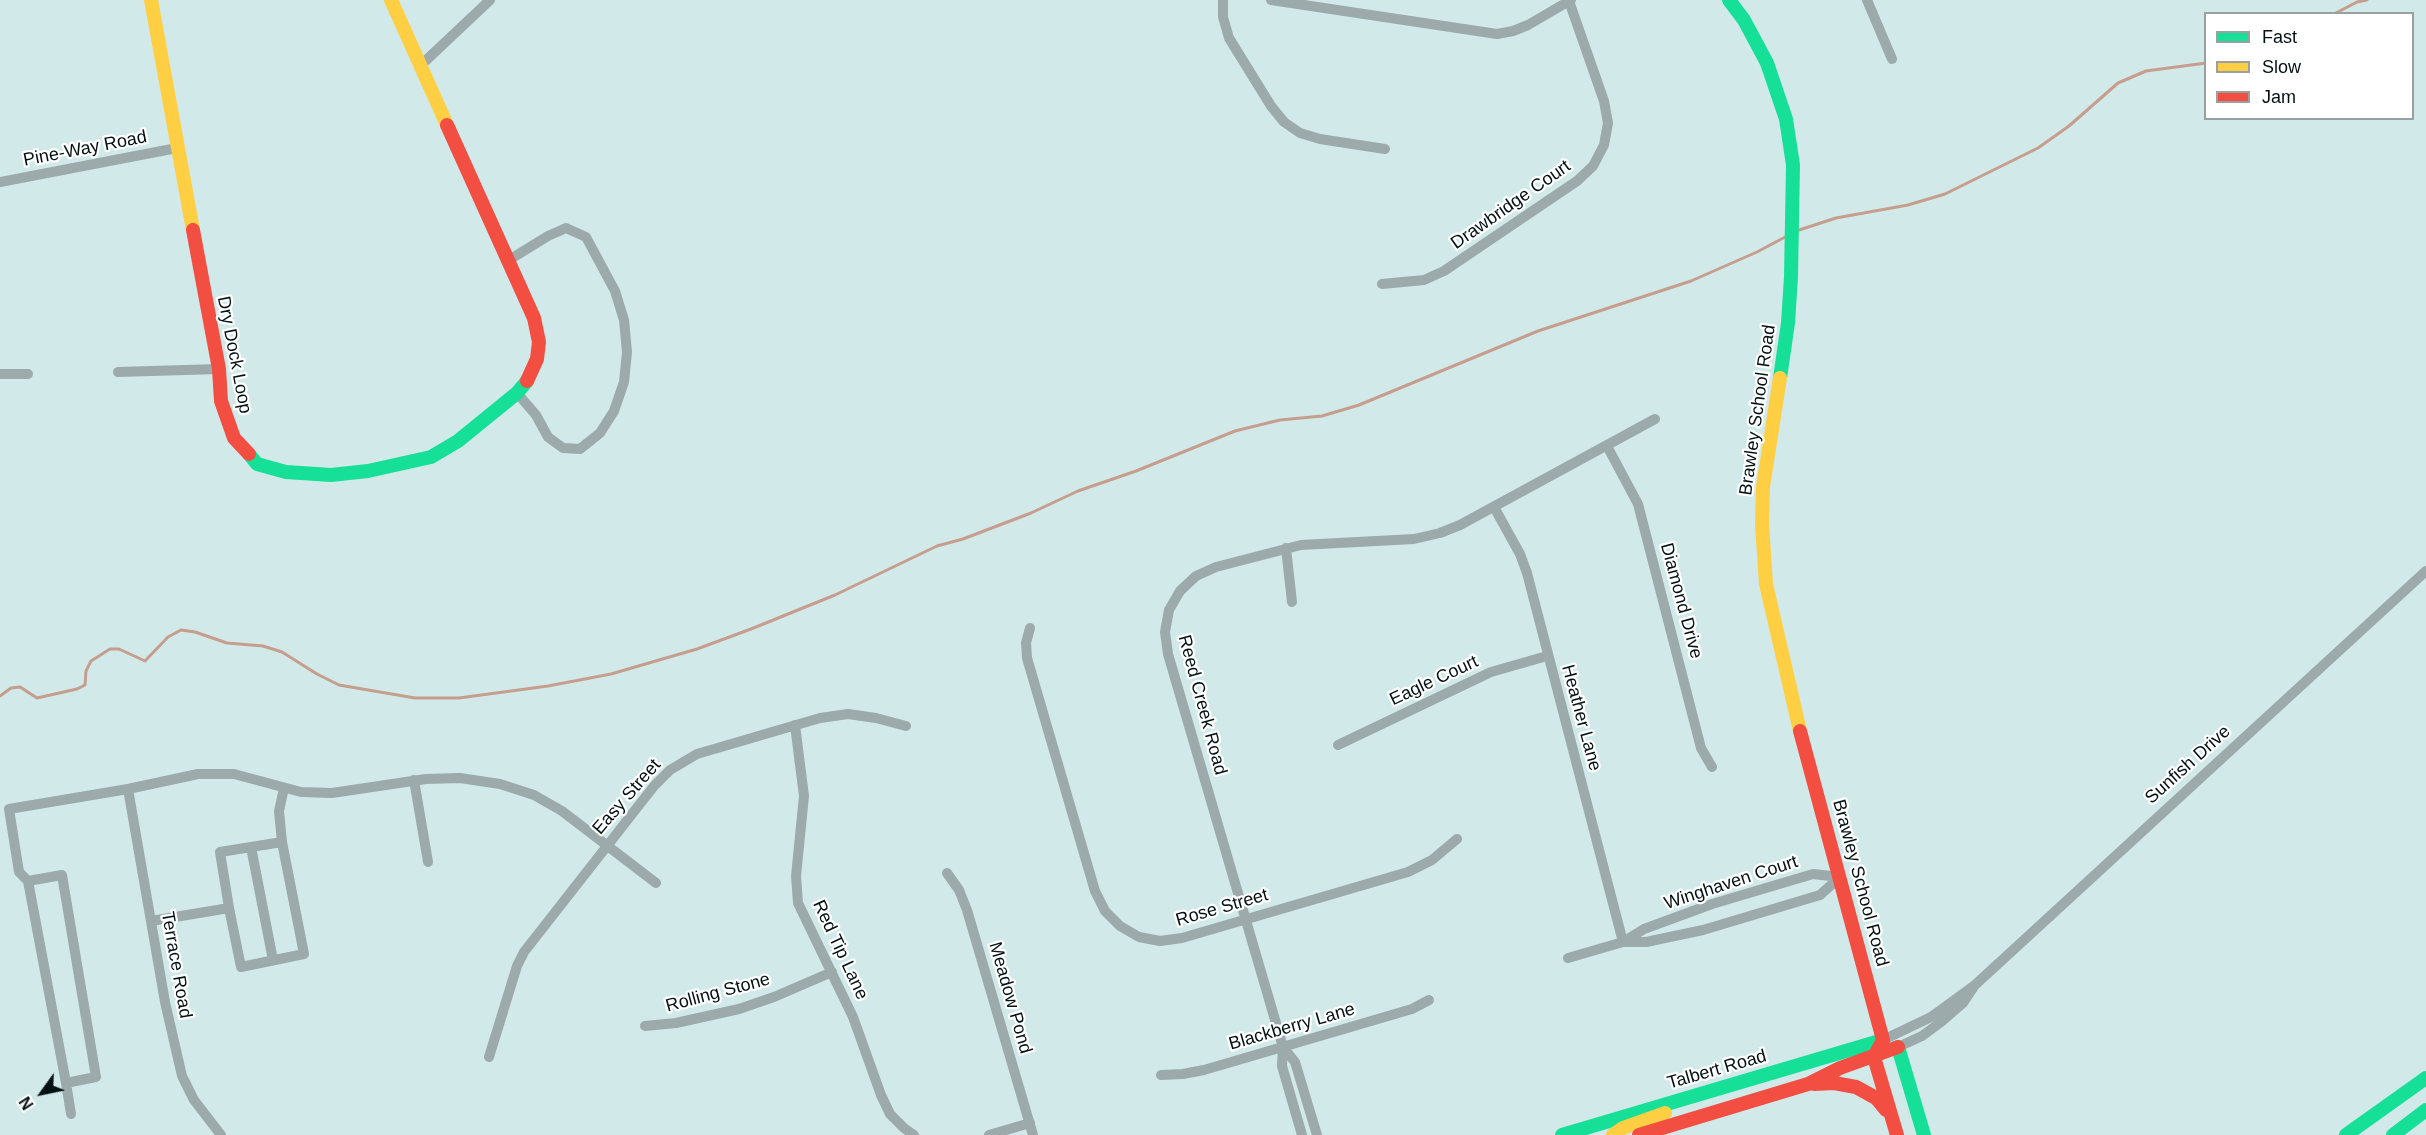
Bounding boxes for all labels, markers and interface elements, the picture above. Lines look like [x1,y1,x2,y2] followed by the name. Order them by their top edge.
[2204,12,2414,120] legend
[2262,27,2297,47] text: Fast
[2262,57,2301,77] text: Slow
[2262,87,2296,107] text: Jam
[21,126,149,172] street label: Pine-Way Road
[1447,156,1575,254] street label: Drawbridge Court
[212,295,256,415] street label: Dry Dock Loop
[1735,323,1781,497] street label: Brawley School Road
[1655,541,1707,661] street label: Diamond Drive
[1173,633,1231,777] street label: Reed Creek Road
[1386,651,1482,711] street label: Eagle Court
[1556,663,1606,773] street label: Heather Lane
[2141,721,2235,809] street label: Sunfish Drive
[588,755,666,839] street label: Easy Street
[1827,797,1893,969] street label: Brawley School Road
[1662,851,1800,915] street label: Winghaven Court
[1173,885,1271,931] street label: Rose Street
[808,897,872,1003] street label: Red Tip Lane
[156,910,196,1020] street label: Terrace Road
[984,940,1036,1056] street label: Meadow Pond
[663,969,773,1017] street label: Rolling Stone
[1227,999,1357,1055] street label: Blackberry Lane
[1665,1046,1769,1094] street label: Talbert Road
[12,1063,72,1123] north arrow
[16,1094,37,1113] text: N

